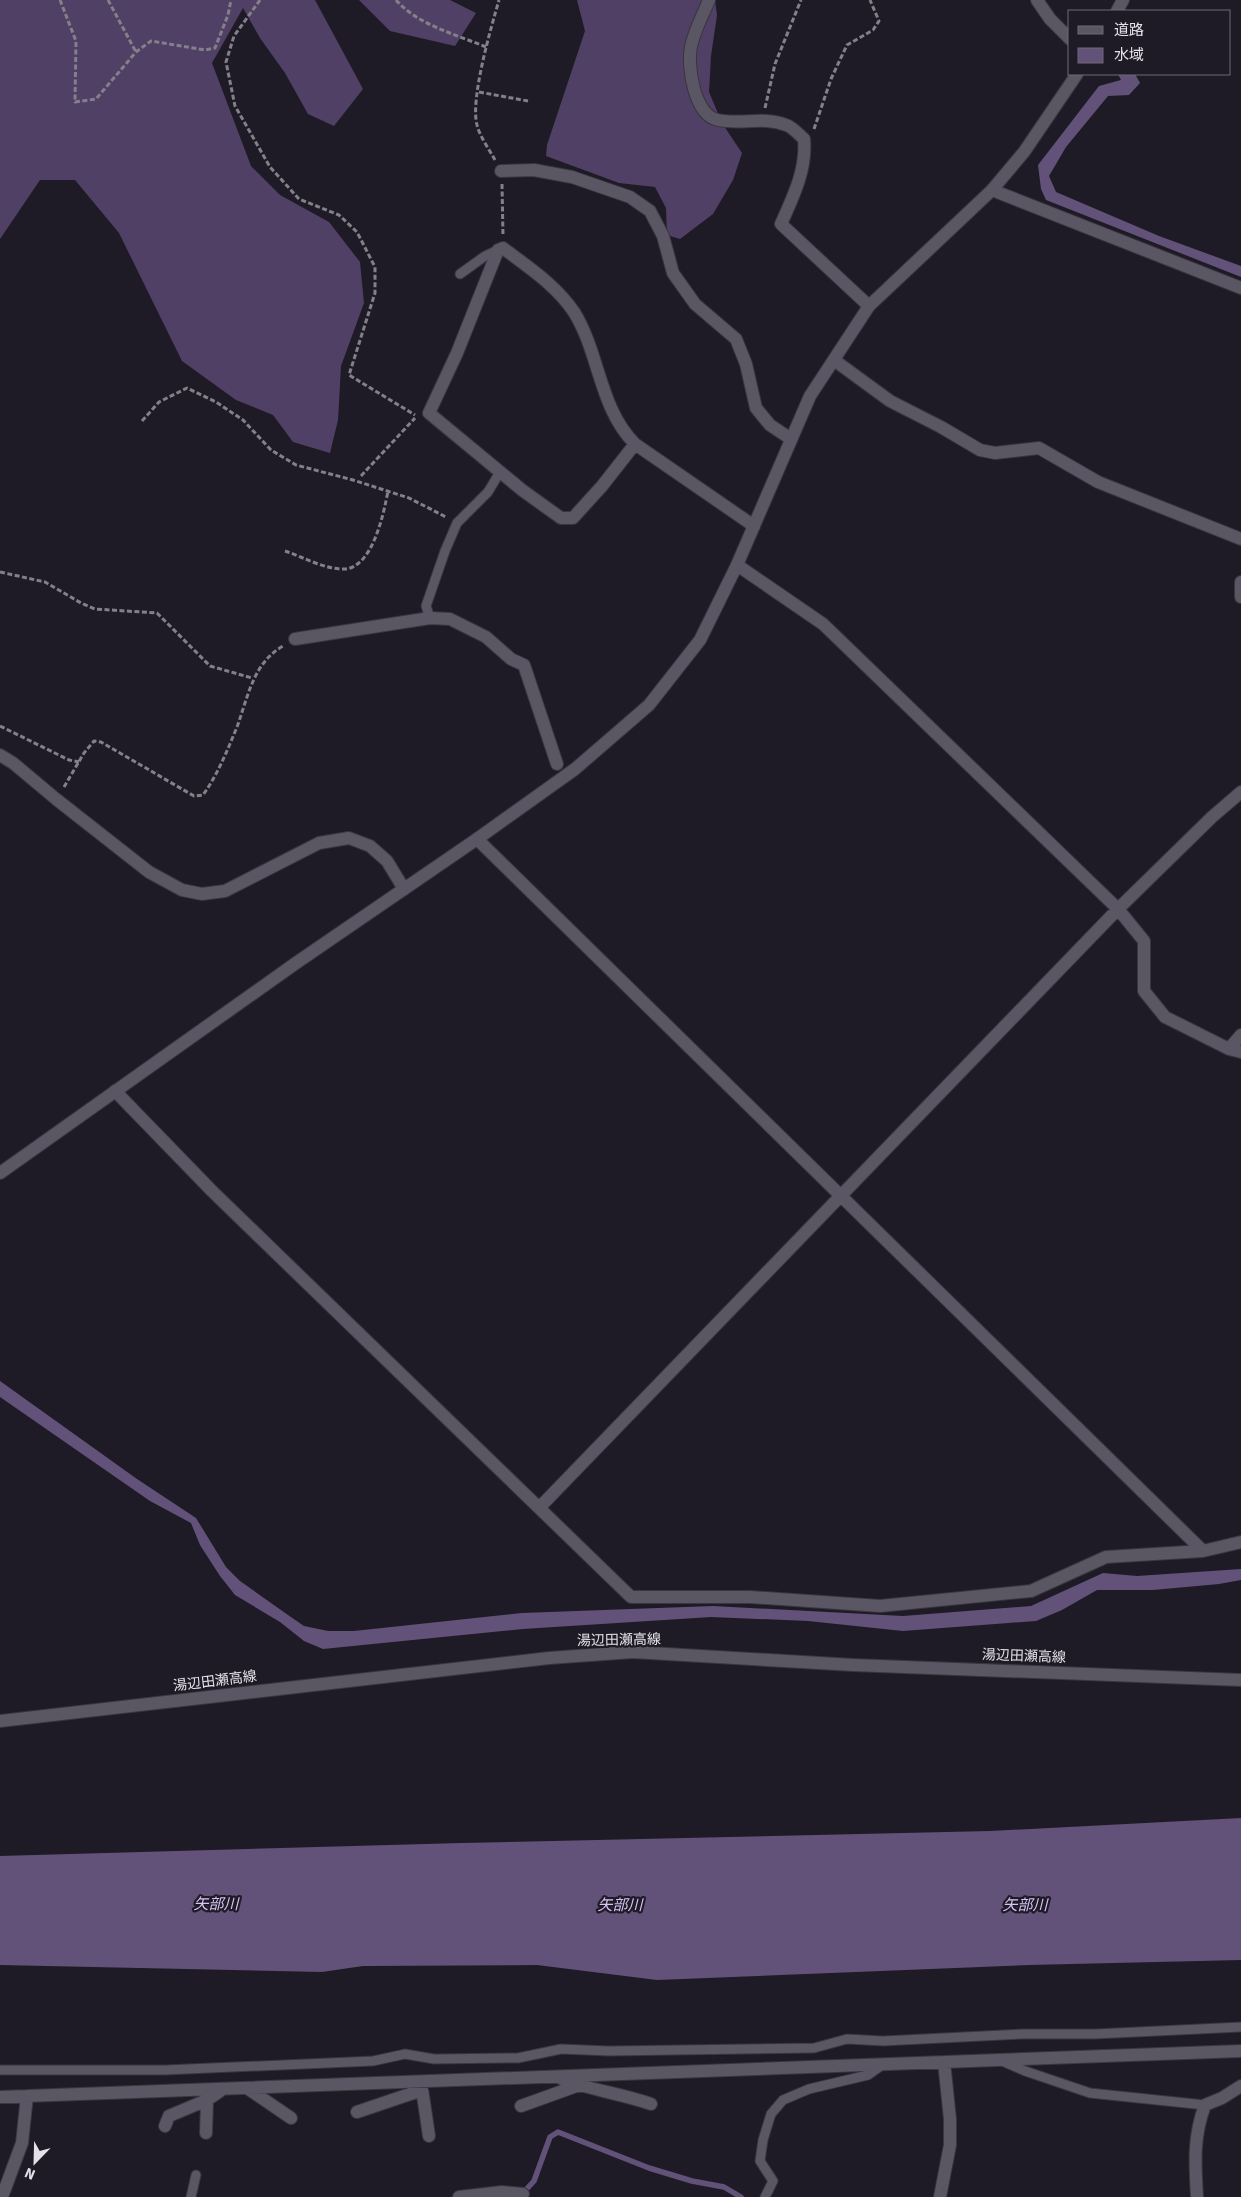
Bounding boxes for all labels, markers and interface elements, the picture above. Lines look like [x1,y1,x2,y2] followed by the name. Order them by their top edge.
[1068,10,1231,75] legend
[1114,21,1144,39] text: 道路
[1114,46,1144,64] text: 水域
[577,1631,661,1649] street label: 湯辺田瀬高線
[982,1646,1066,1666] street label: 湯辺田瀬高線
[172,1667,258,1695] street label: 湯辺田瀬高線
[193,1895,240,1913] water label: 矢部川
[597,1896,644,1914] water label: 矢部川
[1002,1896,1049,1914] water label: 矢部川
[10,2137,60,2187] north arrow
[22,2164,38,2183] text: N

